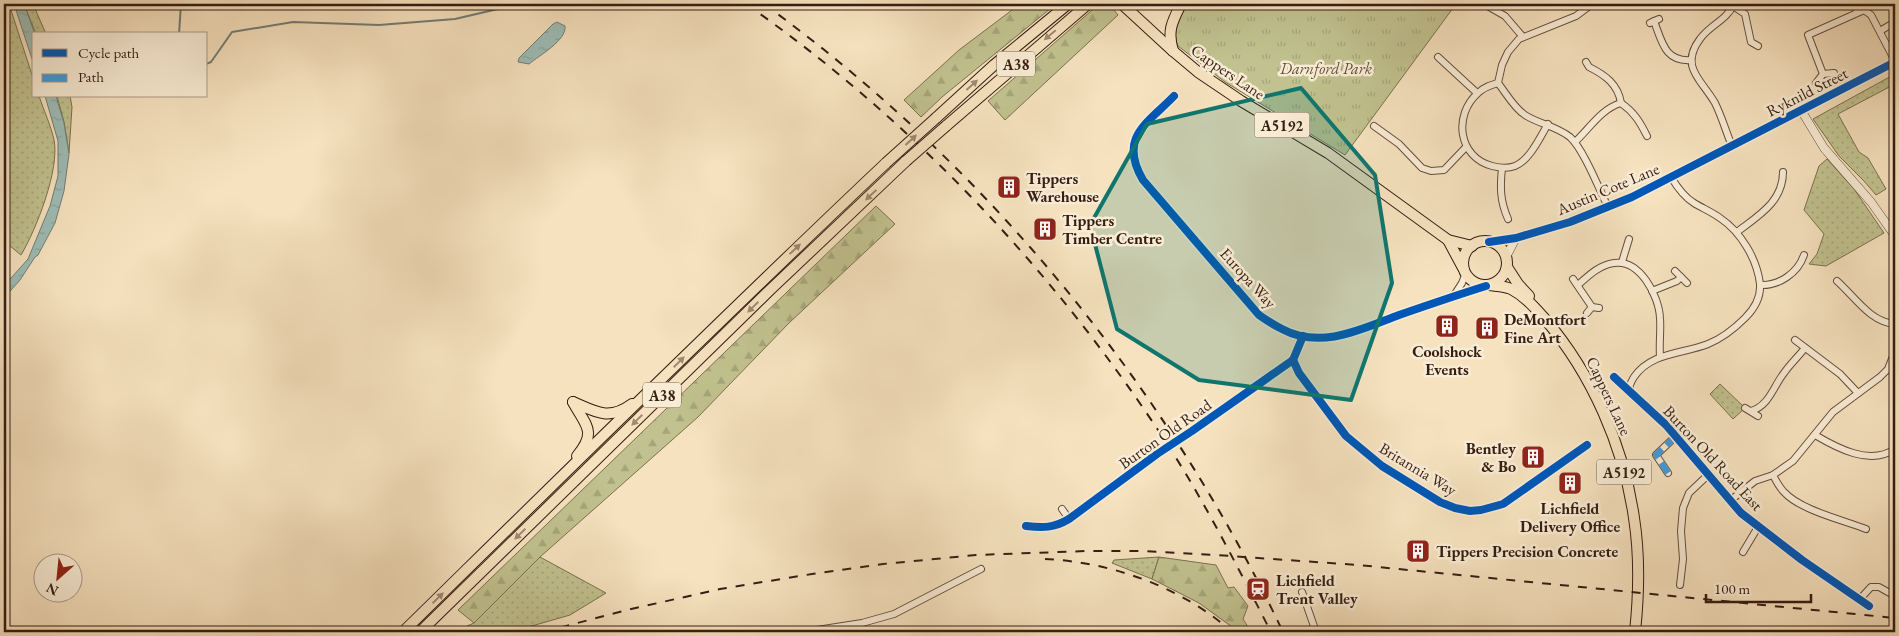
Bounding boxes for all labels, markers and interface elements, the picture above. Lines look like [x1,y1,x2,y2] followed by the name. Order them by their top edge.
[1044,30,1057,41] one-way arrow
[32,32,208,98] legend
[1187,40,1269,104] street label: Cappers Lane
[78,43,140,62] text: Cycle path
[997,52,1035,76] road number: A38
[1279,58,1373,79] park label: Darnford Park
[1763,63,1851,121] street label: Ryknild Street
[78,67,104,86] text: Path
[966,79,978,91] one-way arrow
[1254,112,1310,138] road number: A5192
[905,134,917,146] one-way arrow
[1553,158,1662,220] street label: Austin Cote Lane
[1026,168,1099,207] place label: Tippers Warehouse
[996,174,1022,200] building icon: Tippers Warehouse
[865,189,877,201] one-way arrow
[1062,210,1162,249] place label: Tippers Timber Centre
[1032,216,1058,242] building icon: Tippers Timber Centre
[789,243,801,255] one-way arrow
[1215,243,1281,313] street label: Europa Way
[747,301,759,313] one-way arrow
[1504,309,1586,348] place label: DeMontfort Fine Art
[1434,313,1460,339] building icon: Coolshock Events
[1474,315,1500,341] building icon: DeMontfort Fine Art
[1412,341,1482,380] place label: Coolshock Events
[1582,353,1636,439] street label: Cappers Lane
[673,357,685,369] one-way arrow
[643,382,681,408] road number: A38
[1115,394,1216,474] street label: Burton Old Road
[1659,401,1767,515] street label: Burton Old Road East
[631,414,643,426] one-way arrow
[1375,438,1461,501] street label: Britannia Way
[1466,438,1516,477] place label: Bentley & Bo
[1520,444,1546,470] building icon: Bentley & Bo
[1596,460,1652,484] road number: A5192
[1557,470,1583,496] building icon: Lichfield Delivery Office
[1520,498,1620,537] place label: Lichfield Delivery Office
[515,528,527,540] one-way arrow
[1405,538,1431,564] building icon: Tippers Precision Concrete
[1436,541,1619,562] place label: Tippers Precision Concrete
[32,554,82,604] north arrow
[1276,570,1358,609] place label: Lichfield Trent Valley
[1706,571,1812,603] scale bar
[1245,576,1271,602] station icon: Lichfield Trent Valley
[42,579,61,600] text: N
[1714,579,1751,598] text: 100 m
[432,592,444,604] one-way arrow

